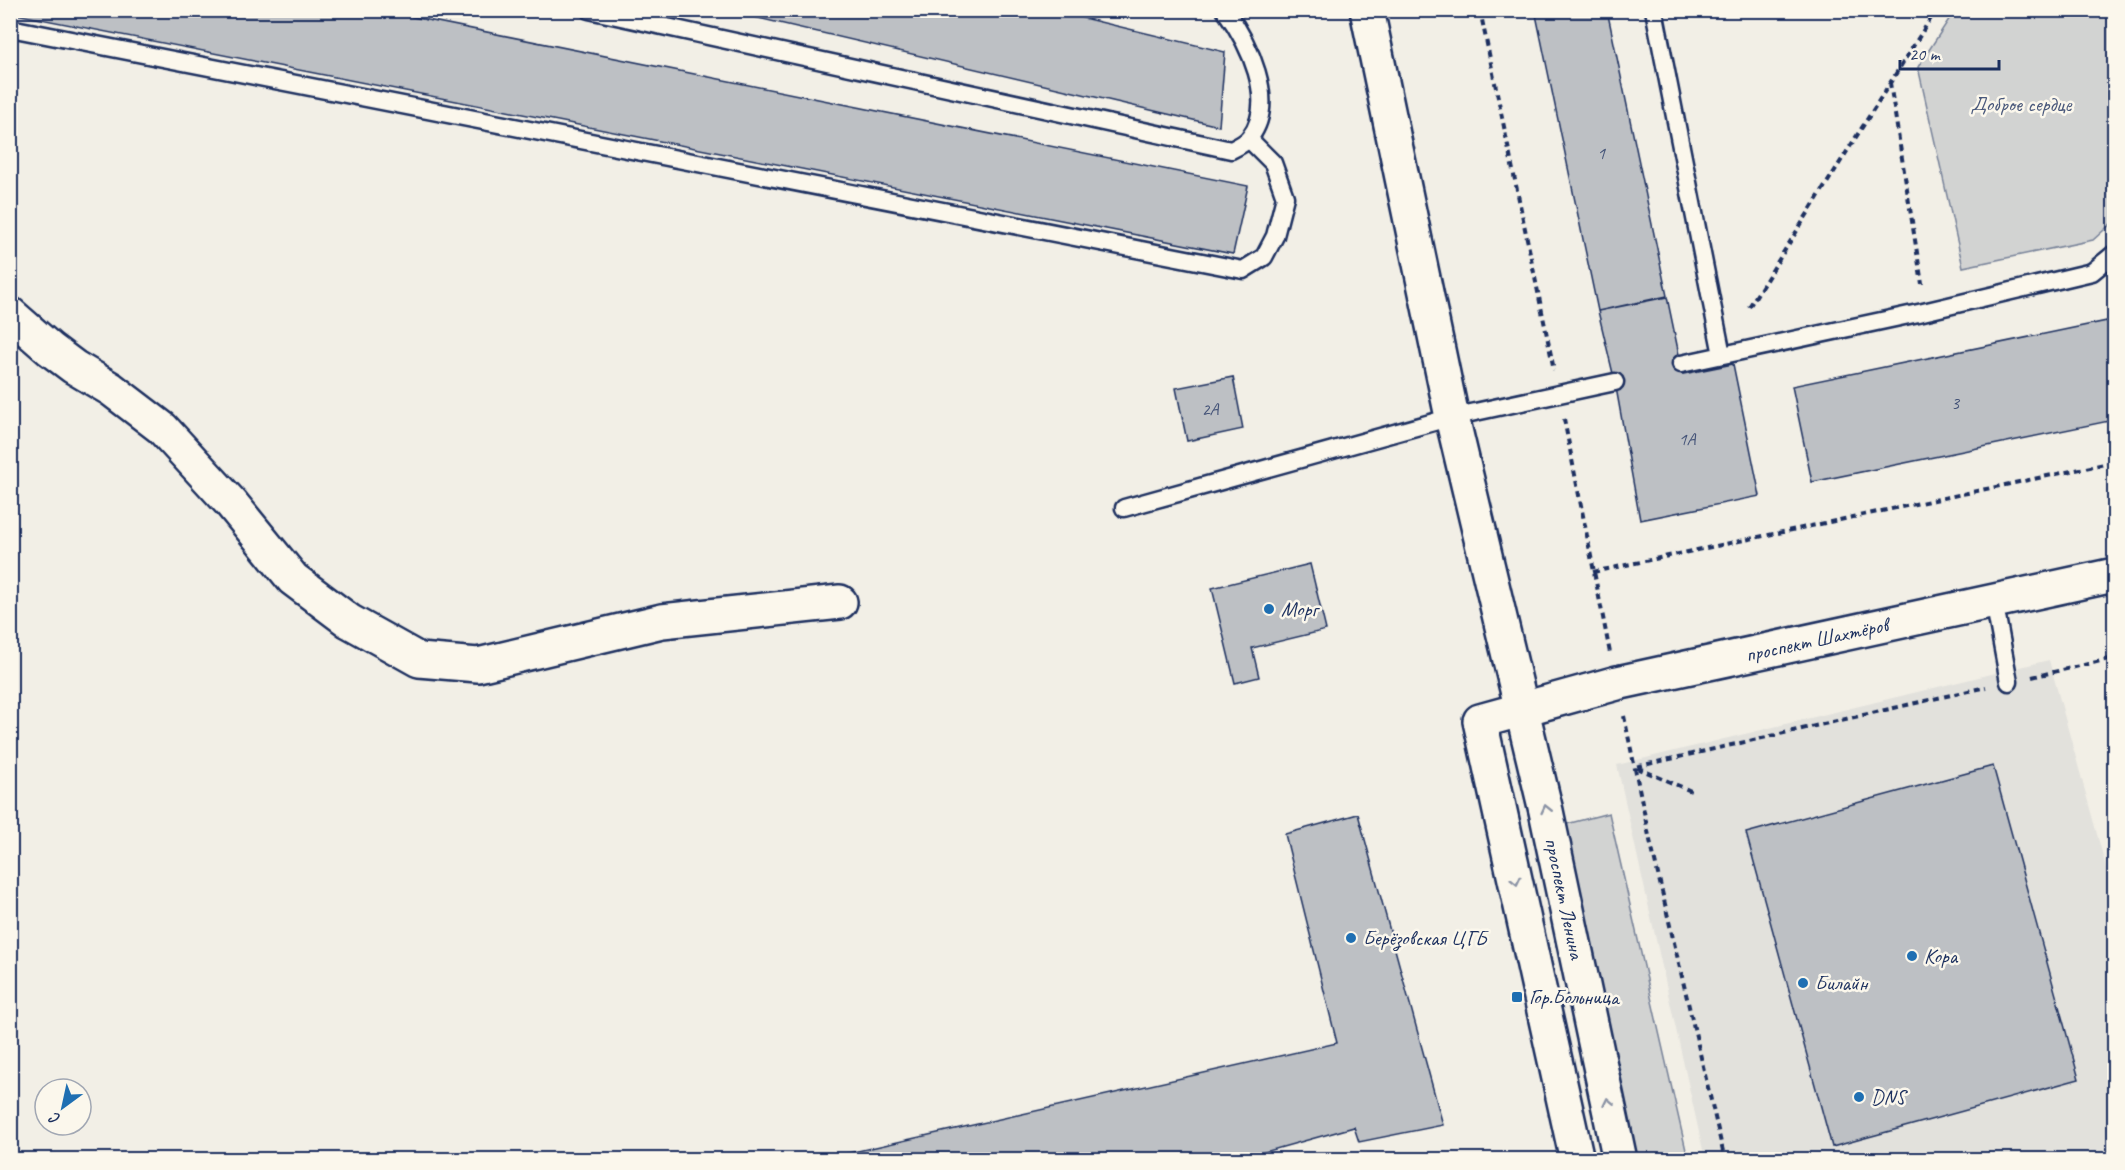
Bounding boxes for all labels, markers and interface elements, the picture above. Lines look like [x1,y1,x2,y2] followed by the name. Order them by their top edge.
[1900,33,1999,71] scale bar
[1909,43,1942,65] text: 20 m
[1971,91,2073,117] park label: Доброе сердце
[1597,142,1606,164] house number: 1
[1951,392,1961,414] house number: 3
[1201,398,1220,420] house number: 2А
[1678,428,1697,450] house number: 1А
[1281,596,1320,622] place label: Морг
[1262,602,1276,616] marker: Морг
[1743,611,1894,668] street label: проспект Шахтёров
[1540,804,1553,814] one-way arrow
[1539,835,1590,963] street label: проспект Ленина
[1508,875,1521,885] one-way arrow
[1363,925,1489,952] place label: Берёзовская ЦГБ
[1344,931,1358,945] marker: Берёзовская ЦГБ
[1924,943,1959,969] place label: Кора
[1905,949,1919,963] marker: Кора
[1815,970,1869,996] place label: Билайн
[1796,976,1810,990] marker: Билайн
[1529,984,1621,1010] place label: Гор.Больница
[1510,990,1524,1004] marker: Гор.Больница
[33,1077,93,1137] north arrow
[1871,1084,1908,1110] place label: DNS
[1852,1090,1866,1104] marker: DNS
[1602,1098,1615,1108] one-way arrow
[45,1107,64,1129] text: С

